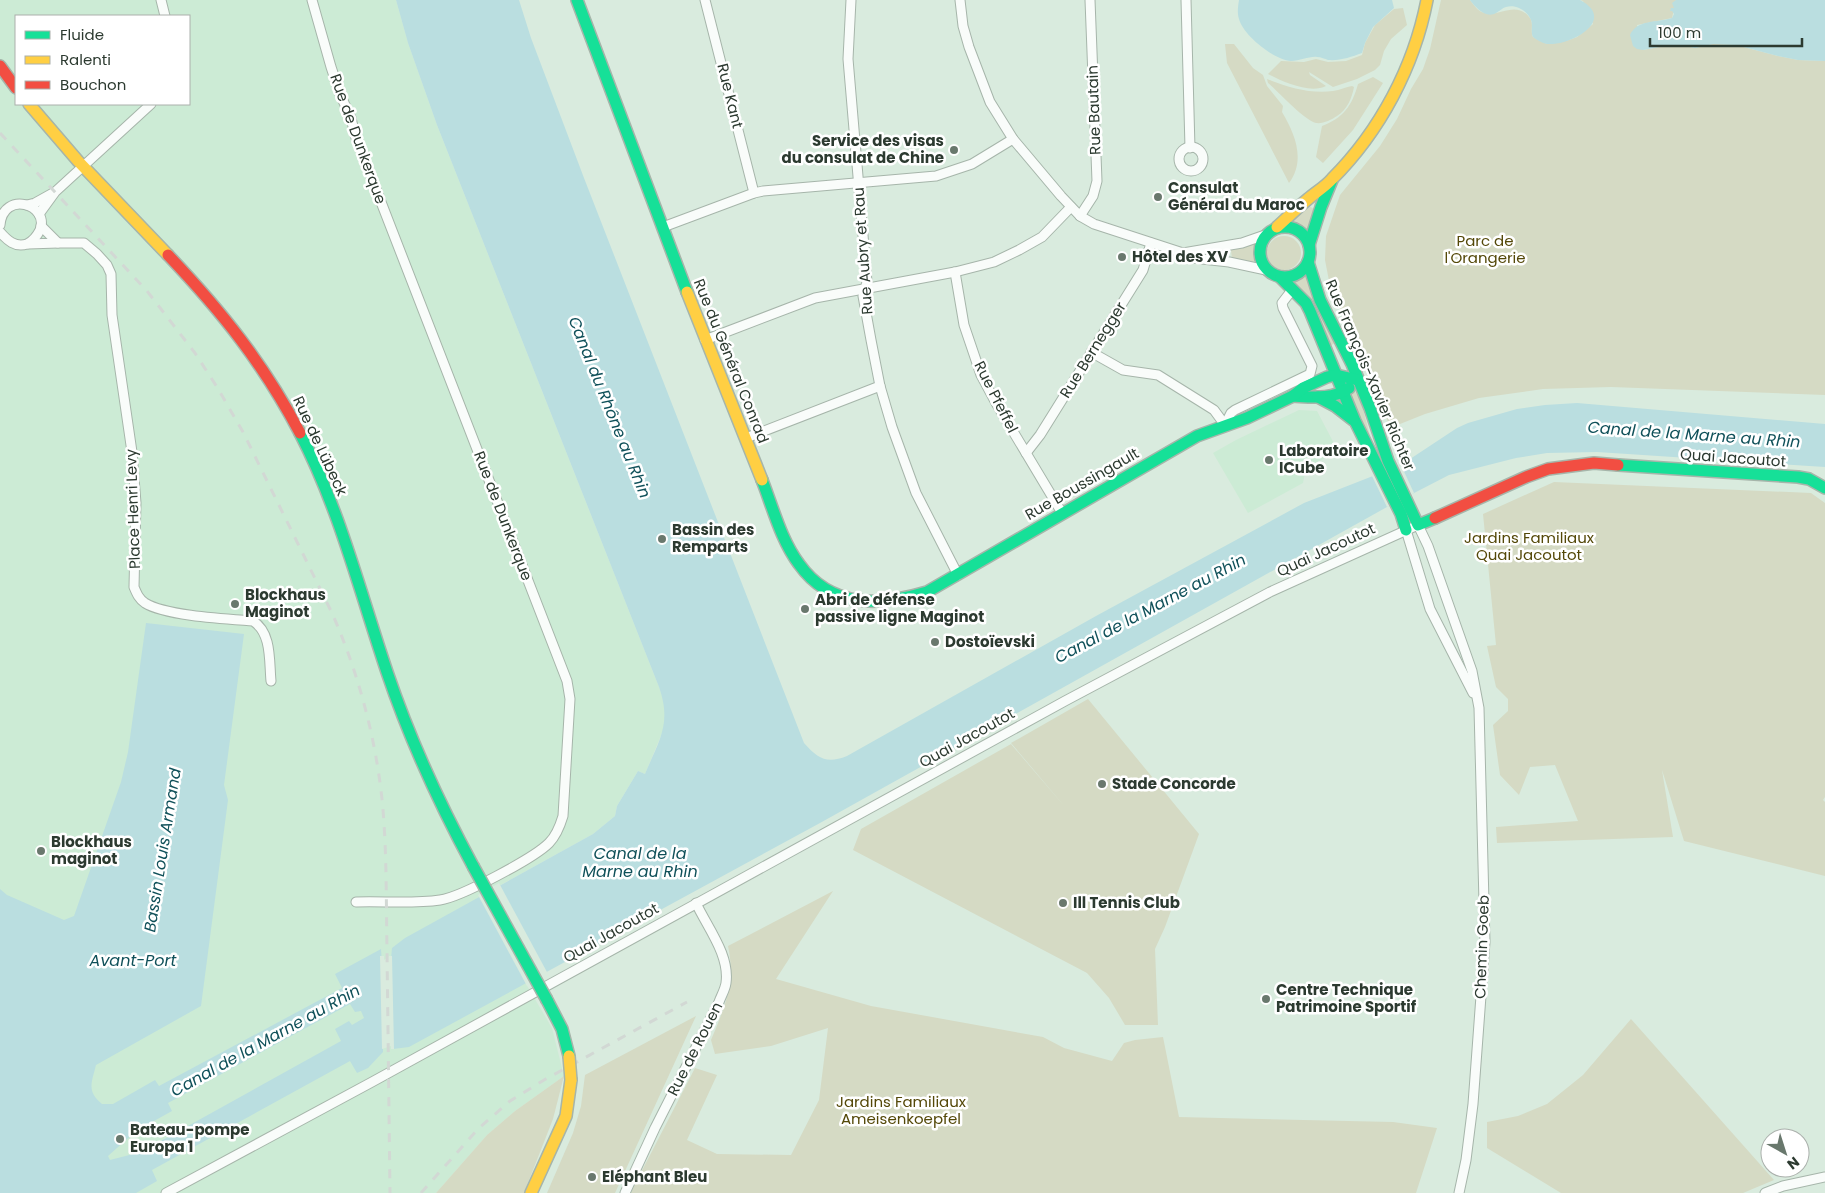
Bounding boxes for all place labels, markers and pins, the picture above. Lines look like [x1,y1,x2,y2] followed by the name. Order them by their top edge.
[782,130,944,168] place label: Service des visas du consulat de Chine
[948,144,960,156] marker: Service des visas du consulat de Chine
[1168,177,1305,215] place label: Consulat Général du Maroc
[1152,191,1164,203] marker: Consulat Général du Maroc
[1132,246,1228,267] place label: Hôtel des XV
[1116,251,1128,263] marker: Hôtel des XV
[1279,440,1368,478] place label: Laboratoire ICube
[1263,454,1275,466] marker: Laboratoire ICube
[672,519,754,557] place label: Bassin des Remparts
[656,533,668,545] marker: Bassin des Remparts
[245,584,326,622] place label: Blockhaus Maginot
[815,589,984,627] place label: Abri de défense passive ligne Maginot
[229,598,241,610] marker: Blockhaus Maginot
[799,603,811,615] marker: Abri de défense passive ligne Maginot
[945,631,1035,652] place label: Dostoïevski
[929,636,941,648] marker: Dostoïevski
[1112,773,1236,794] place label: Stade Concorde
[1096,778,1108,790] marker: Stade Concorde
[51,831,132,869] place label: Blockhaus maginot
[35,845,47,857] marker: Blockhaus maginot
[1073,892,1180,913] place label: Ill Tennis Club
[1057,897,1069,909] marker: Ill Tennis Club
[1276,979,1417,1017] place label: Centre Technique Patrimoine Sportif
[1260,993,1272,1005] marker: Centre Technique Patrimoine Sportif
[130,1119,249,1157] place label: Bateau-pompe Europa 1
[114,1133,126,1145] marker: Bateau-pompe Europa 1
[602,1166,707,1187] place label: Eléphant Bleu
[586,1171,598,1183] marker: Eléphant Bleu

